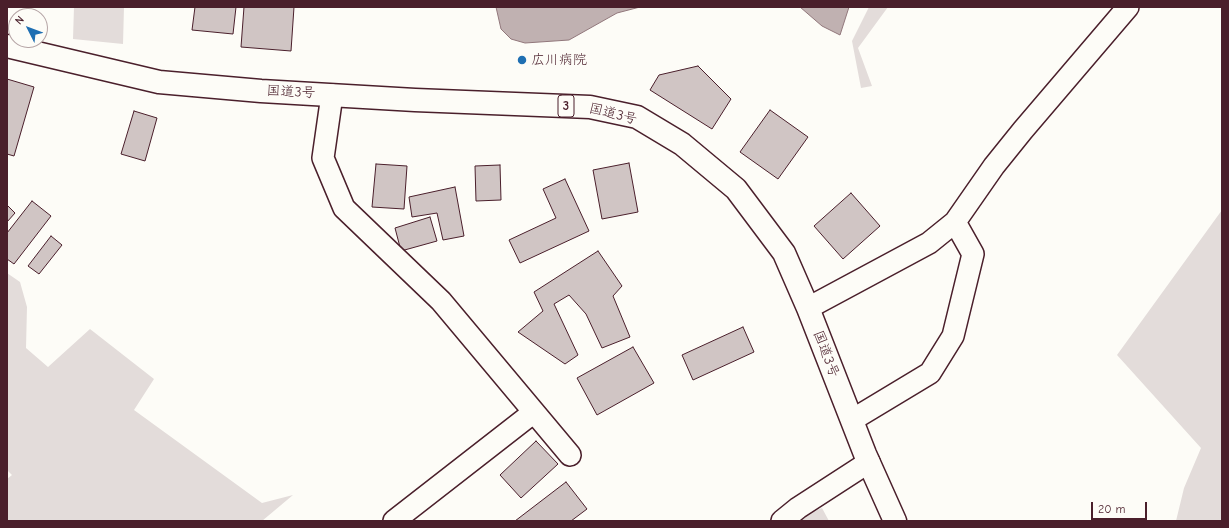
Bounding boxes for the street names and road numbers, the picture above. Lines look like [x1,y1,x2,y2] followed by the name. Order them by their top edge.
[266,82,316,102] street label: 国道3号
[558,95,574,117] road number: 3
[587,100,639,128] street label: 国道3号
[809,328,843,380] street label: 国道3号

